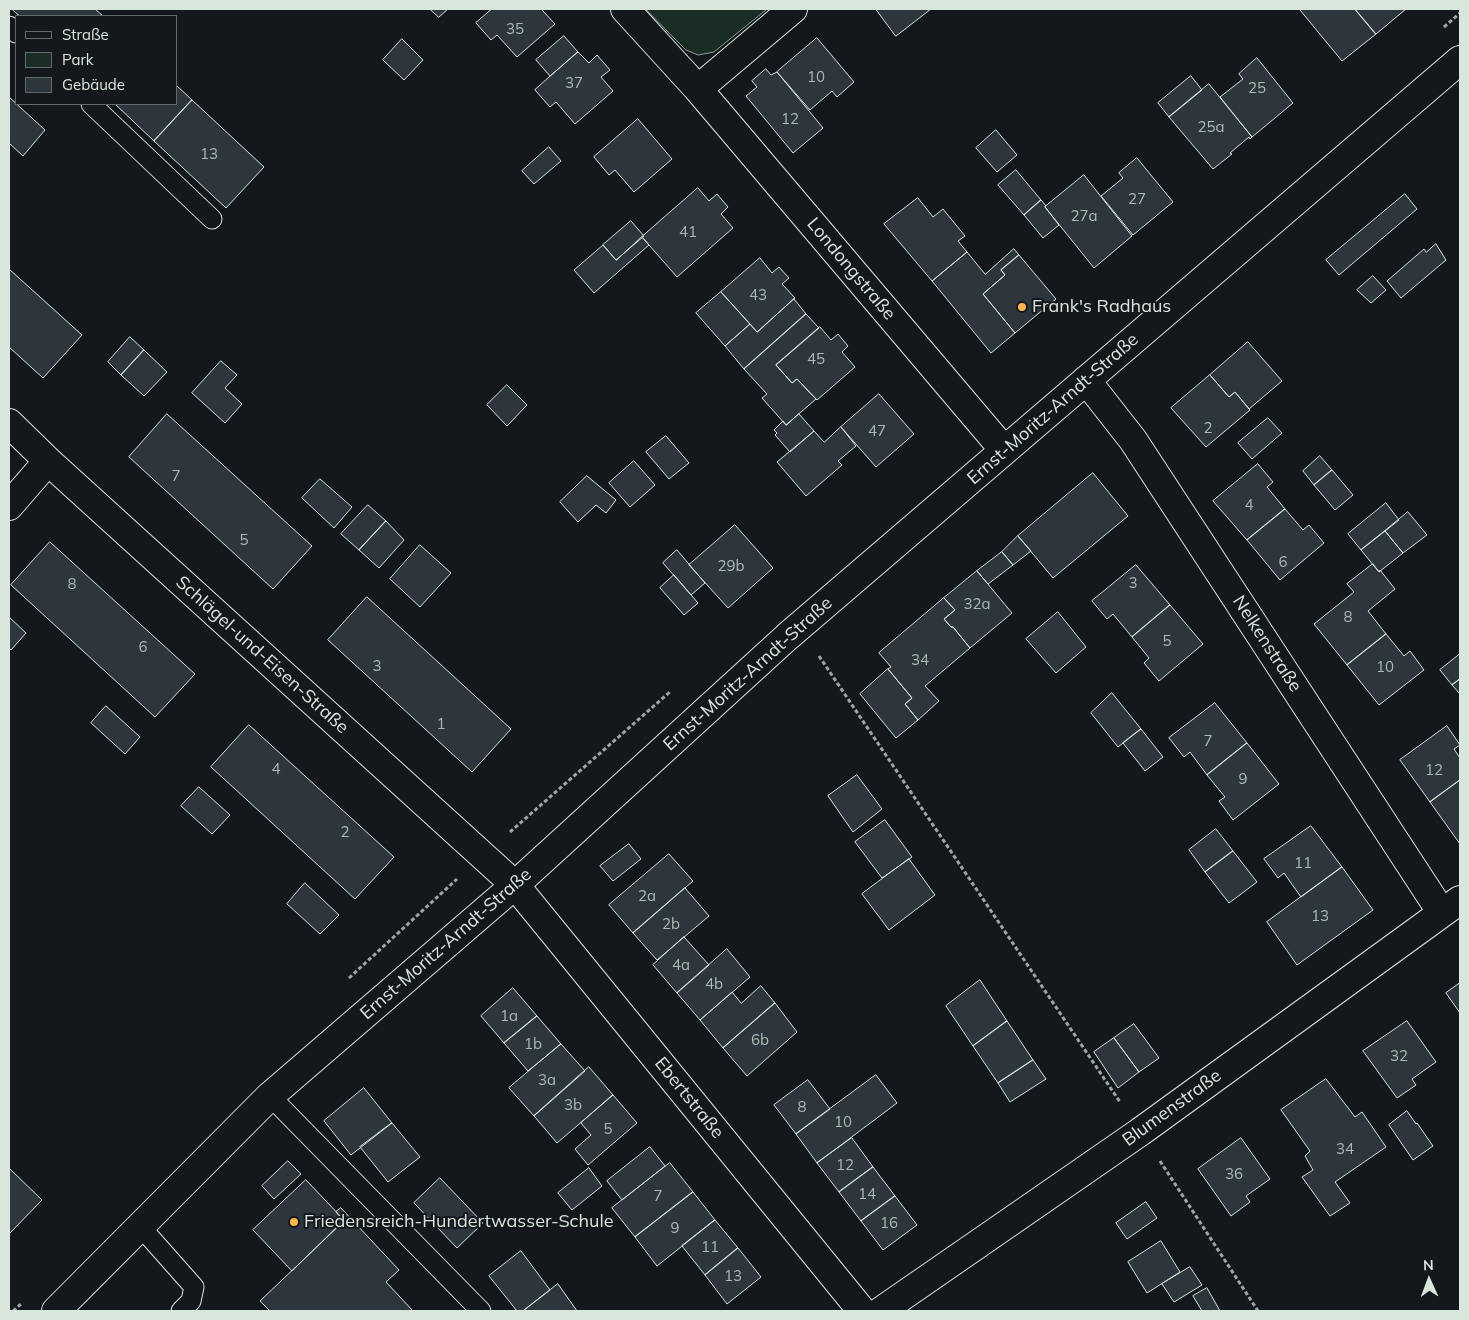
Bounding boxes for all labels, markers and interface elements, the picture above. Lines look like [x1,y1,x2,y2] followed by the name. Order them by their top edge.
[15,15,178,105] legend
[506,20,524,38] house number: 35
[62,25,109,44] text: Straße
[62,50,94,69] text: Park
[807,68,825,86] house number: 10
[565,74,583,92] house number: 37
[62,75,125,94] text: Gebäude
[1248,79,1266,97] house number: 25
[781,110,799,128] house number: 12
[1198,118,1224,136] house number: 25a
[200,145,218,163] house number: 13
[1128,190,1146,208] house number: 27
[1071,207,1097,225] house number: 27a
[802,214,900,324] street label: Londongstraße
[679,223,697,241] house number: 41
[749,286,767,304] house number: 43
[1032,296,1171,318] place label: Frank's Radhaus
[1016,301,1028,313] marker: Frank's Radhaus
[963,329,1143,489] street label: Ernst-Moritz-Arndt-Straße
[807,350,825,368] house number: 45
[1204,419,1212,437] house number: 2
[868,422,886,440] house number: 47
[172,467,180,485] house number: 7
[1245,496,1253,514] house number: 4
[240,531,248,549] house number: 5
[1279,553,1287,571] house number: 6
[718,557,744,575] house number: 29b
[171,572,353,738] street label: Schlägel-und-Eisen-Straße
[1129,574,1137,592] house number: 3
[68,575,76,593] house number: 8
[659,592,837,756] street label: Ernst-Moritz-Arndt-Straße
[1228,592,1306,696] street label: Nelkenstraße
[964,595,990,613] house number: 32a
[1344,608,1352,626] house number: 8
[1163,632,1171,650] house number: 5
[139,638,147,656] house number: 6
[911,651,929,669] house number: 34
[373,657,381,675] house number: 3
[1376,658,1394,676] house number: 10
[437,715,445,733] house number: 1
[1204,732,1212,750] house number: 7
[272,760,280,778] house number: 4
[1425,761,1443,779] house number: 12
[1239,770,1247,788] house number: 9
[341,823,349,841] house number: 2
[1294,854,1312,872] house number: 11
[356,864,536,1024] street label: Ernst-Moritz-Arndt-Straße
[638,887,656,905] house number: 2a
[1311,907,1329,925] house number: 13
[662,915,680,933] house number: 2b
[672,956,690,974] house number: 4a
[705,975,723,993] house number: 4b
[500,1007,518,1025] house number: 1a
[751,1031,769,1049] house number: 6b
[524,1035,542,1053] house number: 1b
[1390,1047,1408,1065] house number: 32
[650,1053,728,1143] street label: Ebertstraße
[1118,1065,1226,1151] street label: Blumenstraße
[538,1071,556,1089] house number: 3a
[564,1096,582,1114] house number: 3b
[798,1098,806,1116] house number: 8
[834,1113,852,1131] house number: 10
[604,1120,612,1138] house number: 5
[1336,1140,1354,1158] house number: 34
[836,1156,854,1174] house number: 12
[1225,1165,1243,1183] house number: 36
[858,1185,876,1203] house number: 14
[654,1187,662,1205] house number: 7
[304,1211,614,1233] place label: Friedensreich-Hundertwasser-Schule
[880,1214,898,1232] house number: 16
[288,1216,300,1228] marker: Friedensreich-Hundertwasser-Schule
[671,1219,679,1237] house number: 9
[701,1238,719,1256] house number: 11
[1404,1255,1454,1305] north arrow
[1423,1256,1434,1274] text: N
[724,1267,742,1285] house number: 13

